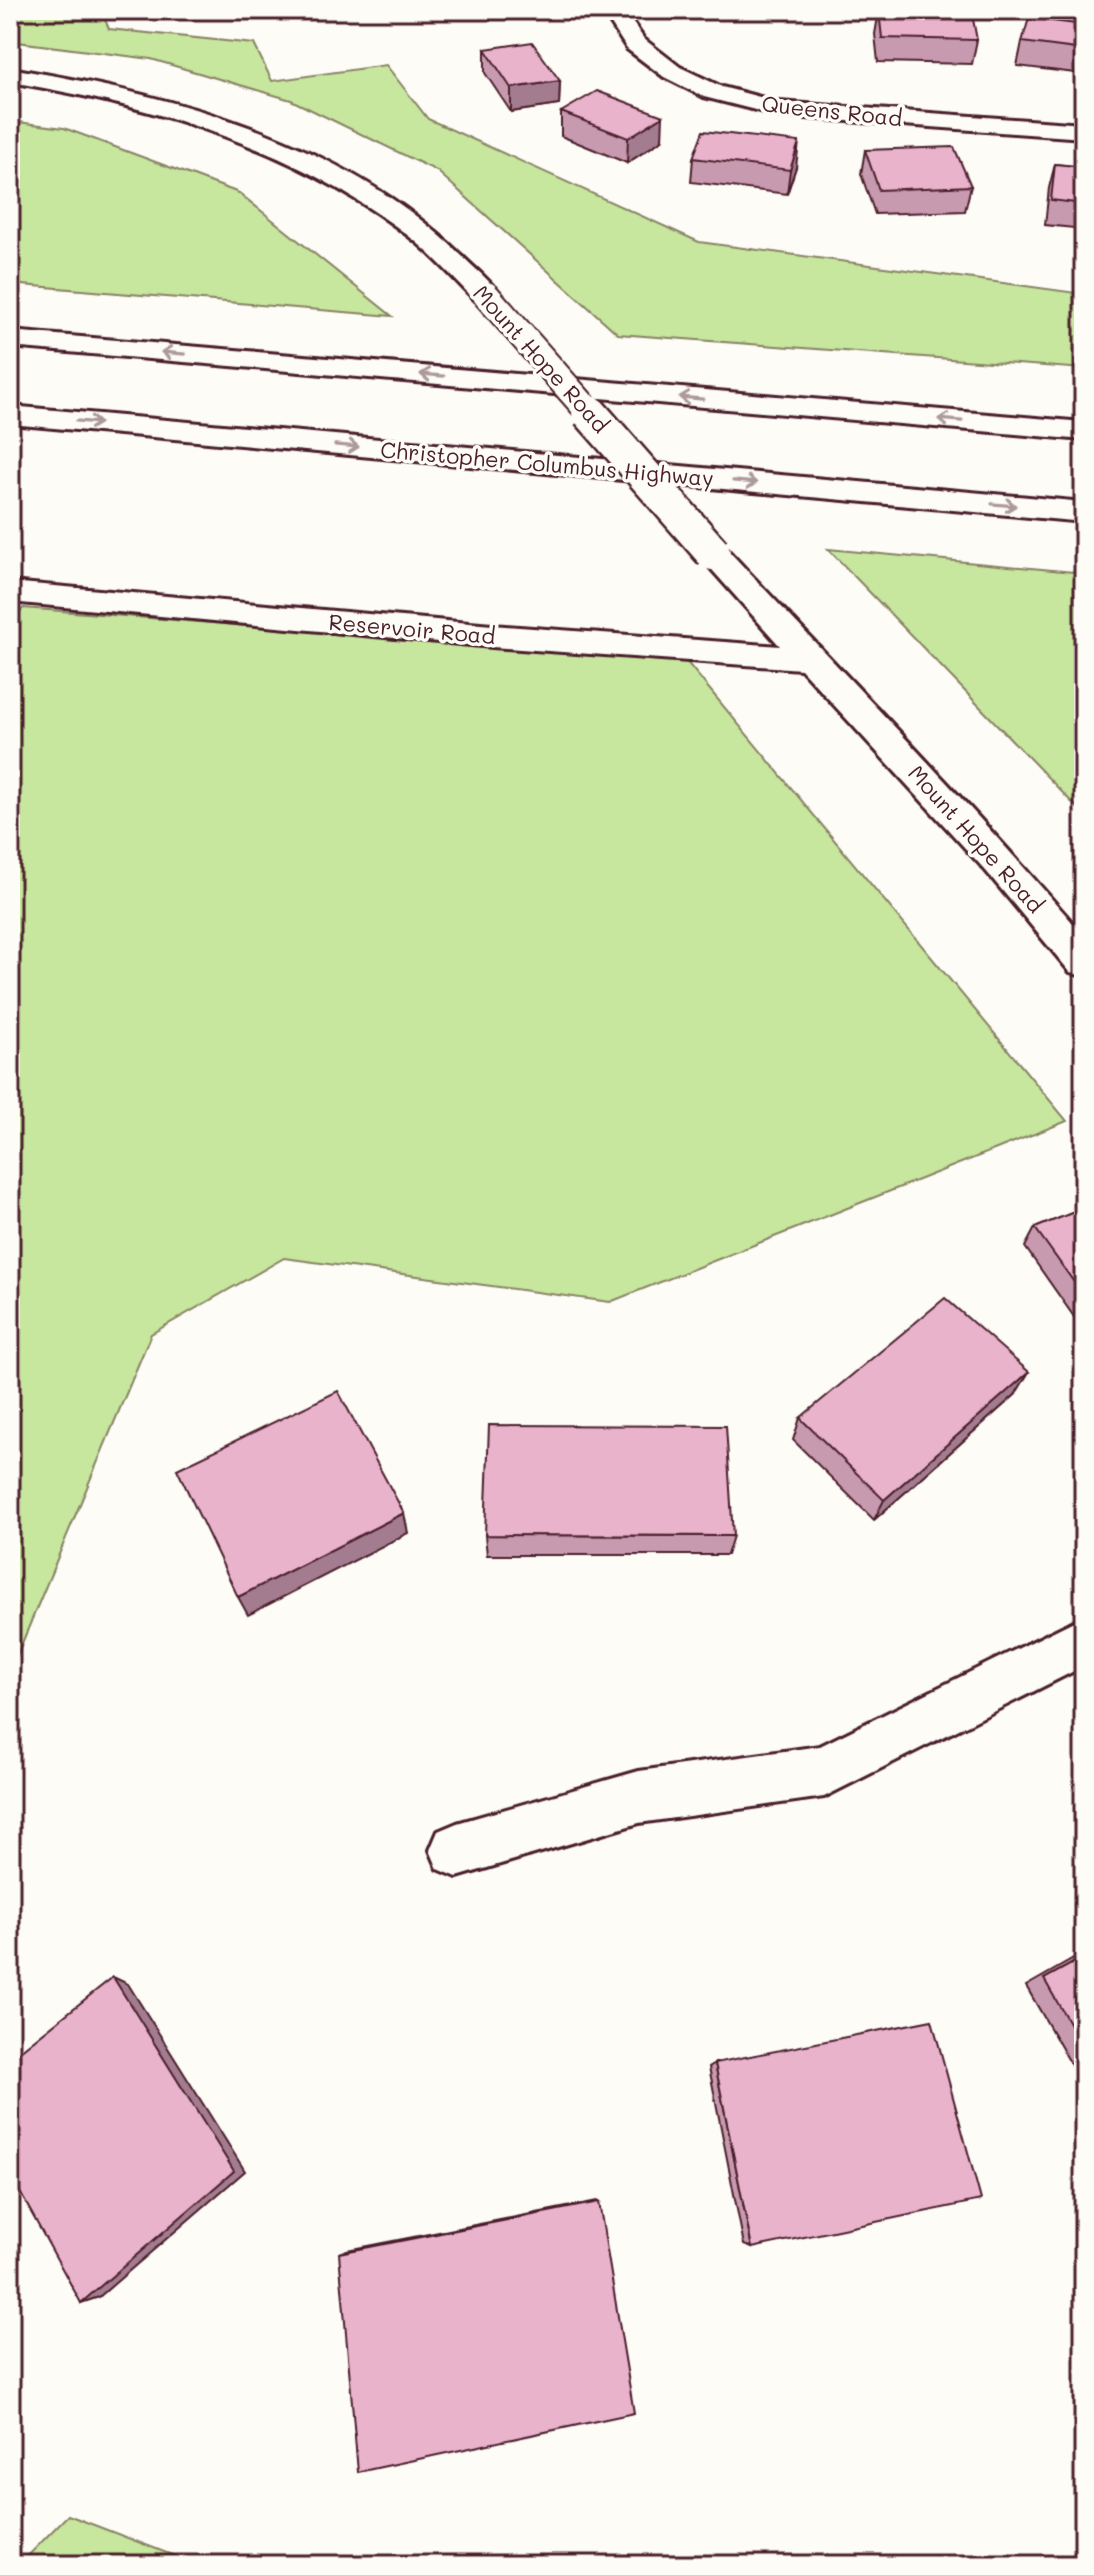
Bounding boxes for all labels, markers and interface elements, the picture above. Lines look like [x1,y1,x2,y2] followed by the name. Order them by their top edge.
[760,89,904,132] street label: Queens Road
[467,279,616,439] street label: Mount Hope Road
[160,345,187,360] one-way arrow
[419,367,446,382] one-way arrow
[678,390,705,405] one-way arrow
[938,412,964,427] one-way arrow
[74,415,101,430] one-way arrow
[379,434,715,493] street label: Christopher Columbus Highway
[333,438,360,453] one-way arrow
[731,474,758,489] one-way arrow
[990,498,1017,513] one-way arrow
[327,607,497,650] street label: Reservoir Road
[902,759,1051,919] street label: Mount Hope Road

